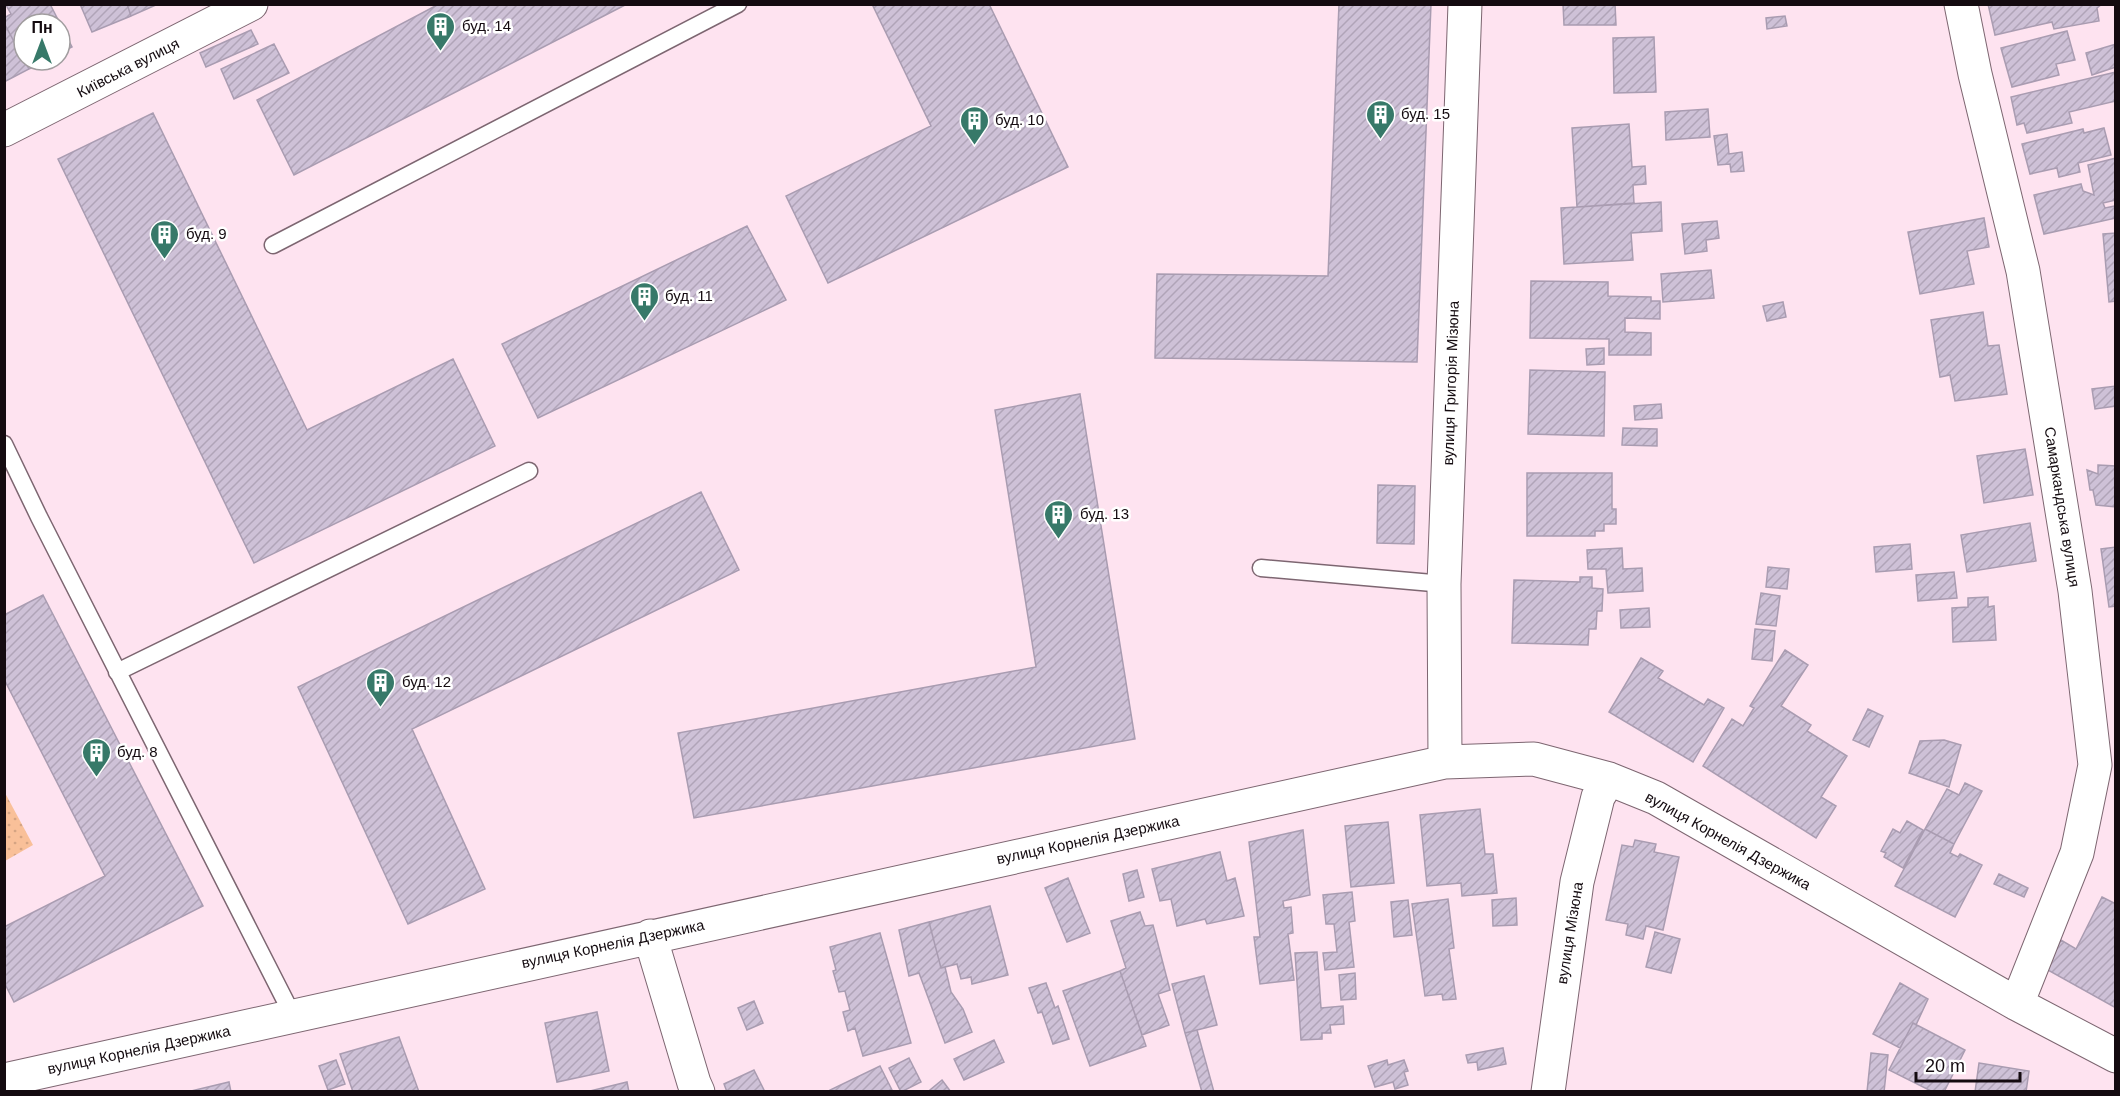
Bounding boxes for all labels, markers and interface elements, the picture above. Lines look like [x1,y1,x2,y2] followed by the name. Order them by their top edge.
[425,10,457,52] building icon: буд. 14
[12,12,72,72] north arrow
[462,17,511,34] place label: буд. 14
[31,19,53,36] text: Пн
[74,34,182,101] street label: Київська вулиця
[1364,98,1396,140] building icon: буд. 15
[958,104,990,146] building icon: буд. 10
[1401,105,1450,122] place label: буд. 15
[995,111,1044,128] place label: буд. 10
[149,218,181,260] building icon: буд. 9
[186,225,227,242] place label: буд. 9
[628,280,660,322] building icon: буд. 11
[665,287,713,304] place label: буд. 11
[1439,300,1462,466] street label: вулиця Григорія Мізюна
[2041,426,2084,588] street label: Самаркандська вулиця
[1043,498,1075,540] building icon: буд. 13
[1080,505,1129,522] place label: буд. 13
[365,666,397,708] building icon: буд. 12
[402,673,451,690] place label: буд. 12
[80,736,112,778] building icon: буд. 8
[117,743,158,760] place label: буд. 8
[1643,788,1814,894] street label: вулиця Корнелія Дзержика
[995,812,1181,867] street label: вулиця Корнелія Дзержика
[1553,880,1586,985] street label: вулиця Мізюна
[520,916,706,971] street label: вулиця Корнелія Дзержика
[46,1022,232,1077] street label: вулиця Корнелія Дзержика
[1916,1045,2020,1083] scale bar
[1925,1056,1965,1076] text: 20 m

